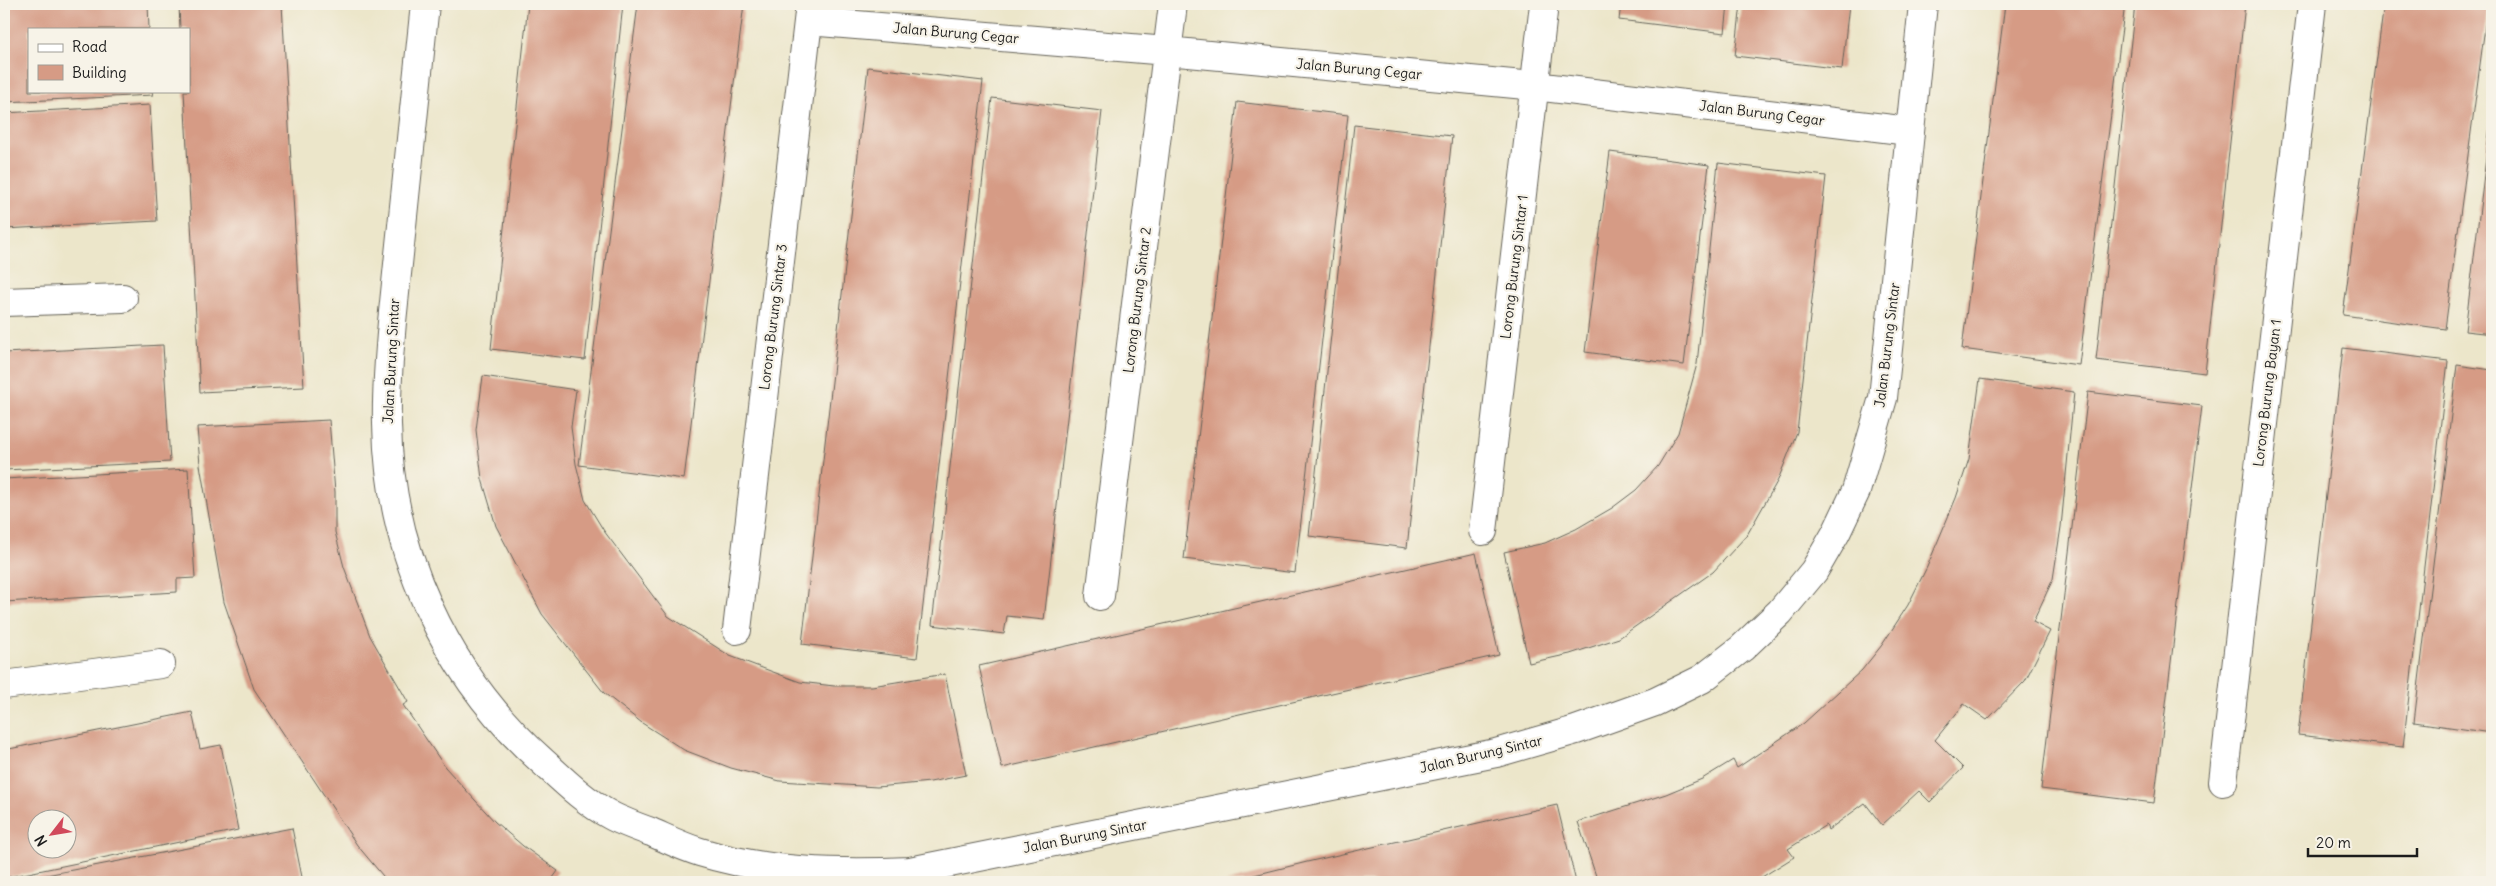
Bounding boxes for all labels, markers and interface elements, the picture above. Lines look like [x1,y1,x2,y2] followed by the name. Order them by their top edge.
[892,19,1020,47] street label: Jalan Burung Cegar
[28,28,190,92] legend
[72,37,107,56] text: Road
[1295,55,1423,83] street label: Jalan Burung Cegar
[72,63,127,82] text: Building
[1698,96,1826,130] street label: Jalan Burung Cegar
[1496,194,1532,340] street label: Lorong Burung Sintar 1
[1119,226,1155,374] street label: Lorong Burung Sintar 2
[755,243,791,391] street label: Lorong Burung Sintar 3
[1870,281,1904,408] street label: Jalan Burung Sintar
[379,298,403,424] street label: Jalan Burung Sintar
[2249,318,2285,468] street label: Lorong Burung Bayan 1
[1418,731,1544,777] street label: Jalan Burung Sintar
[28,808,78,858] north arrow
[1022,815,1149,857] street label: Jalan Burung Sintar
[2308,826,2417,858] scale bar
[31,832,51,849] text: N
[2316,833,2351,852] text: 20 m

